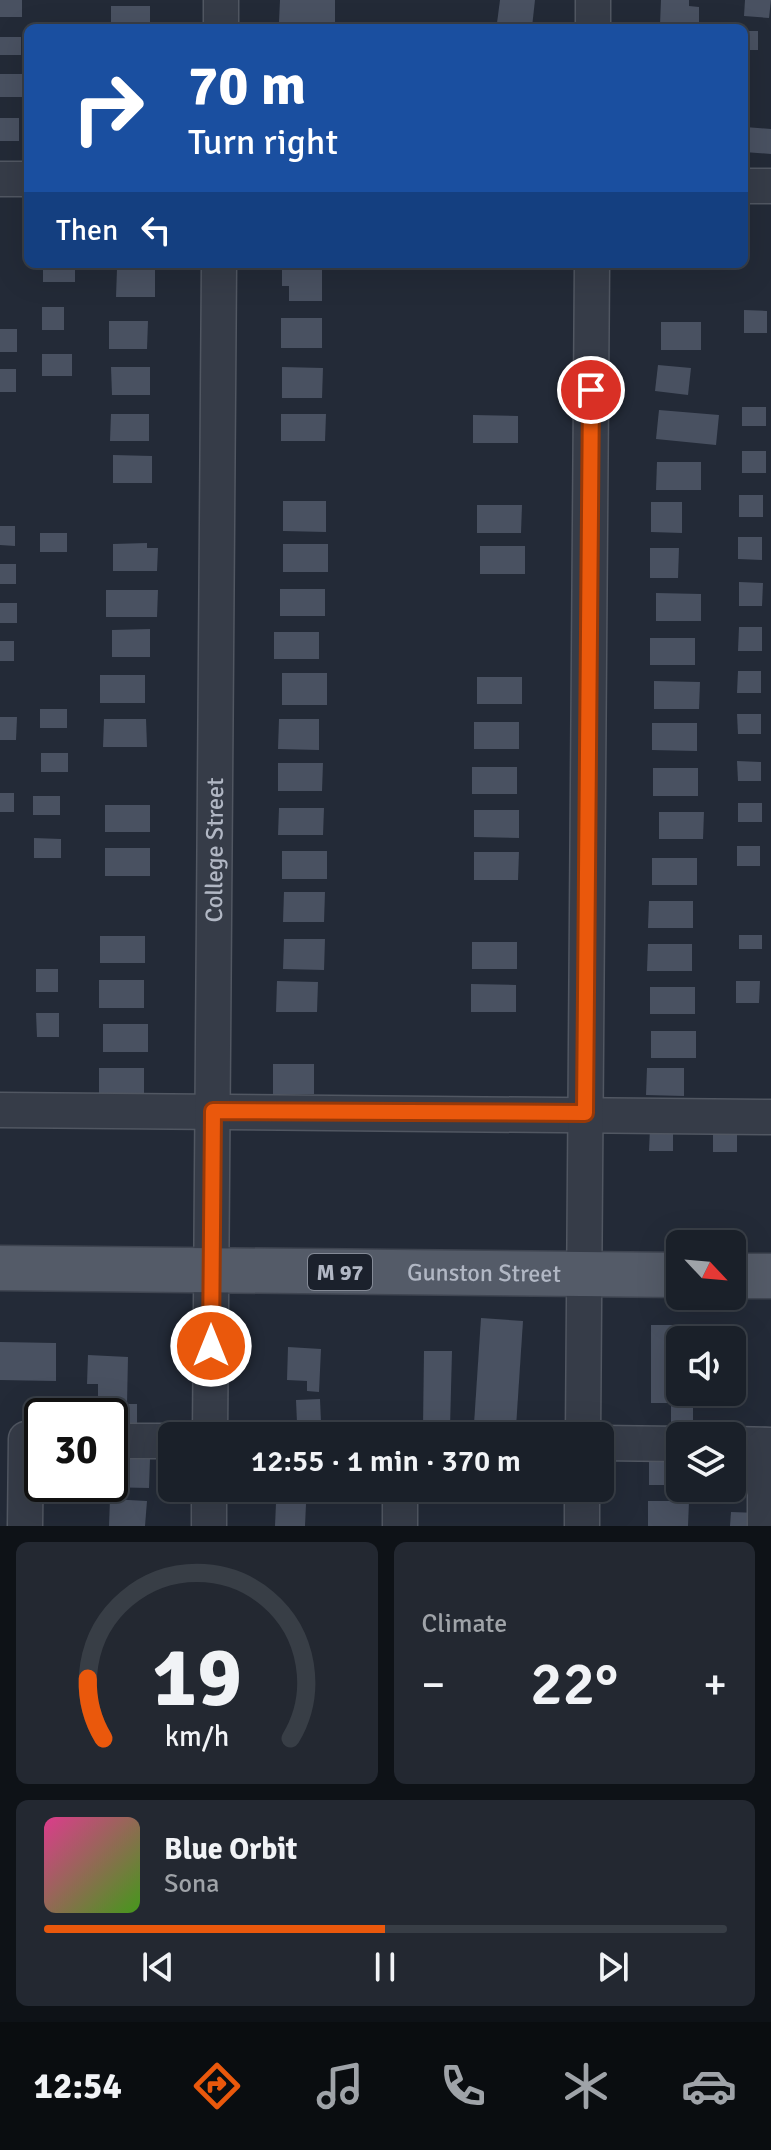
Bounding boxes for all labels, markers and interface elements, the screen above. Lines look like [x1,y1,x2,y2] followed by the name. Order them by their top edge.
[188,51,306,120] text: 70 m
[56,56,160,160] icon: right
[188,120,338,165] text: Turn right
[134,208,178,252] icon: left
[56,212,118,249] text: Then
[557,356,625,424] pin
[569,368,613,412] icon: arrive
[199,777,230,923] street label: College Street
[666,1230,746,1310] north arrow
[666,1230,746,1502] map controls
[308,1254,372,1290] road number: M 97
[407,1257,561,1289] street label: Gunston Street
[169,1304,253,1388] position arrow
[666,1326,746,1406] button: sound
[24,1398,128,1502] speed limit sign: 30
[666,1422,746,1502] button: layers
[251,1443,521,1480] text: 12:55 · 1 min · 370 m
[422,1608,507,1640] text: Climate
[152,1627,242,1729] text: 19
[530,1648,618,1722] text: 22°
[422,1658,445,1712] text: −
[703,1658,727,1712] text: +
[164,1719,229,1754] text: km/h
[164,1831,297,1868] text: Blue Orbit
[164,1868,219,1900] text: Sona
[136,1945,180,1989] icon: previous
[363,1945,407,1989] icon: pause
[591,1945,635,1989] icon: next
[189,2058,245,2114] icon: directions
[312,2058,368,2114] icon: music
[435,2058,491,2114] icon: phone
[558,2058,614,2114] icon: climate
[681,2058,737,2114] icon: car
[34,2064,122,2109] text: 12:54

